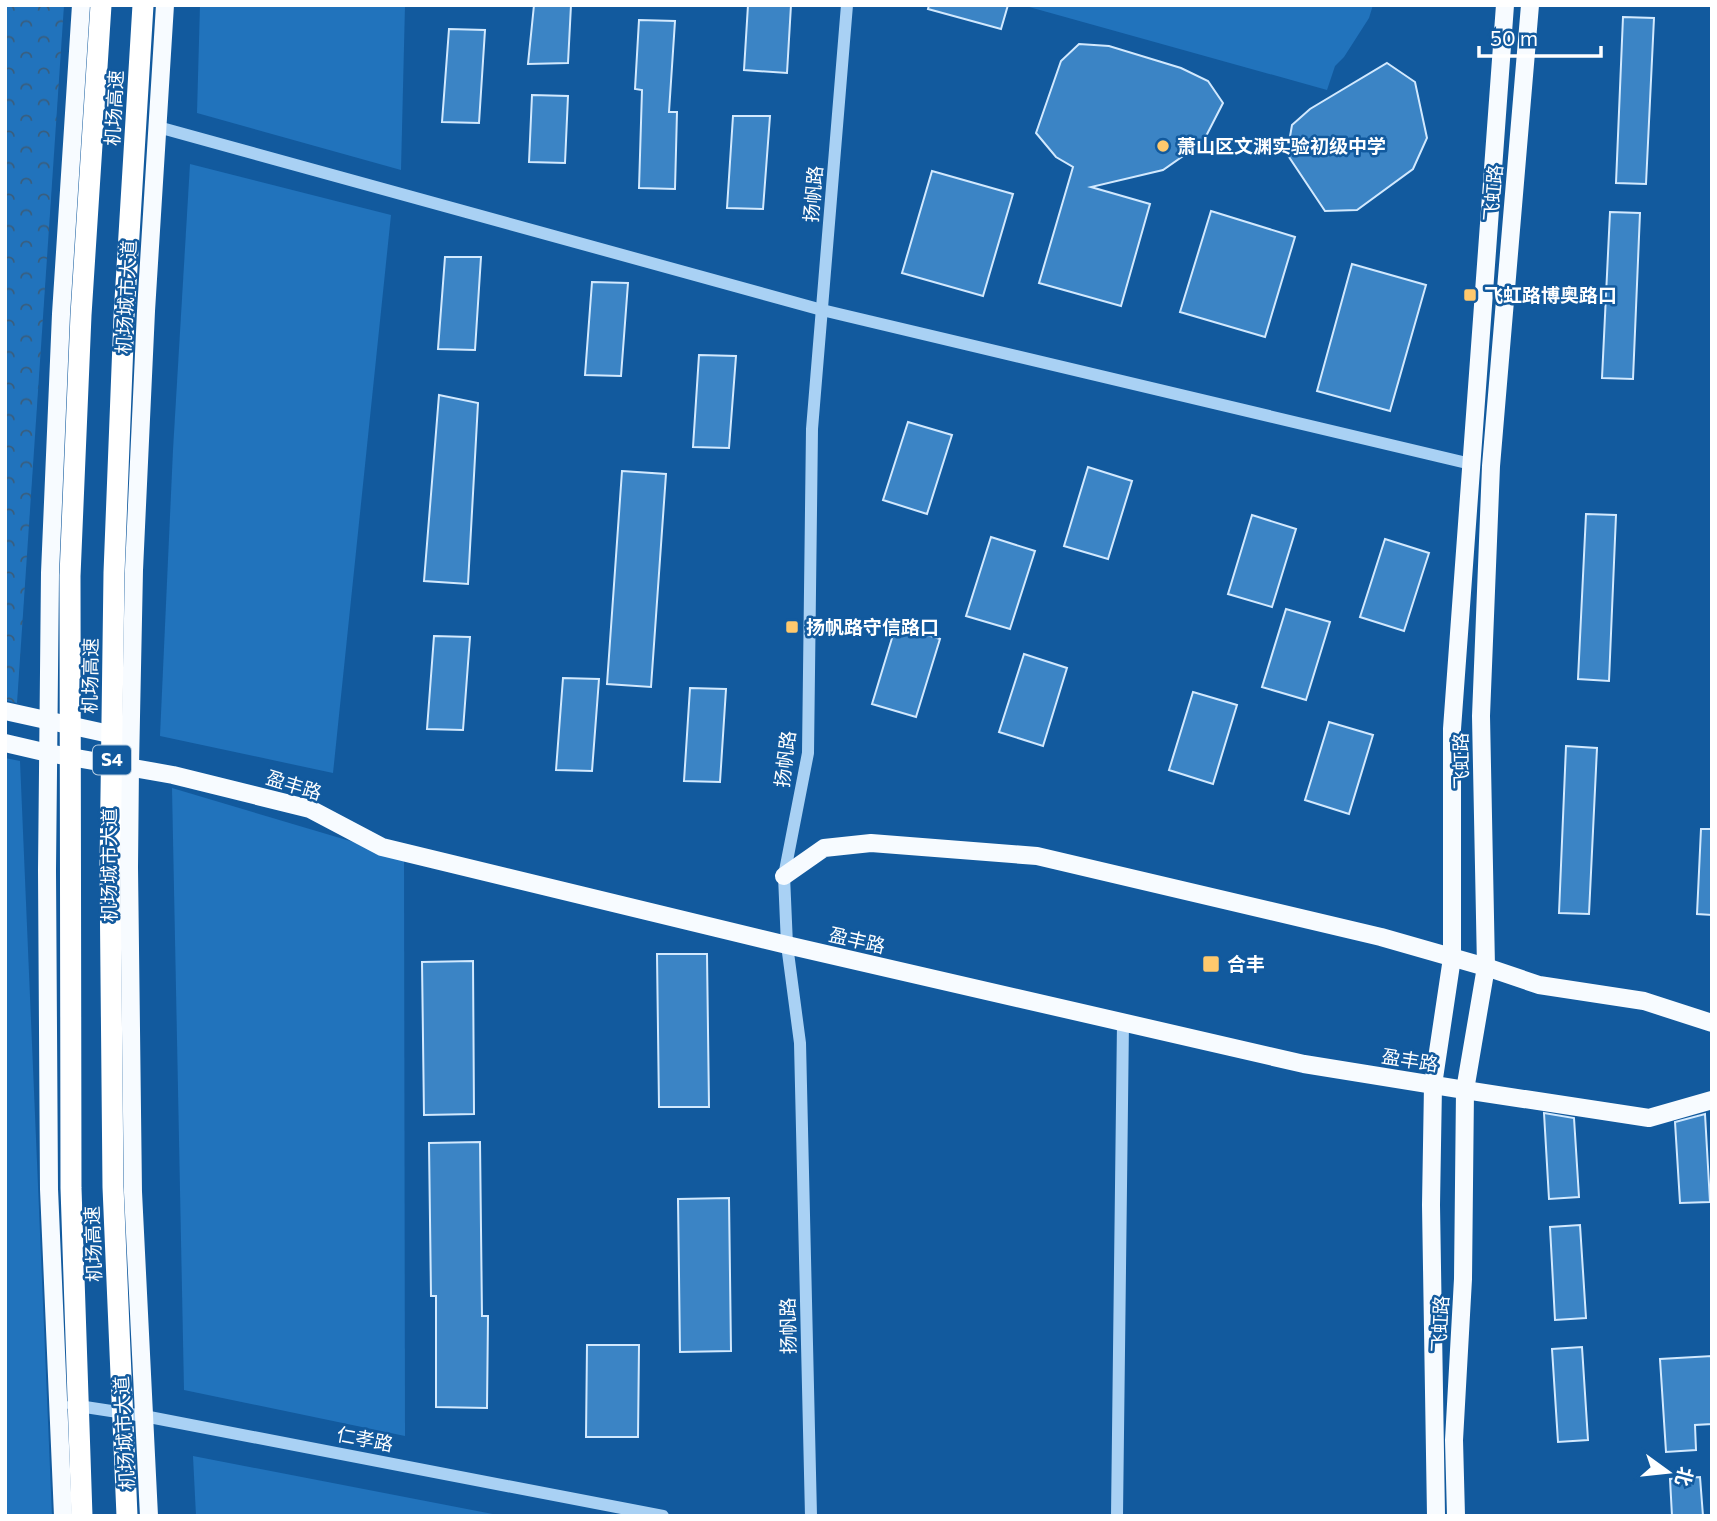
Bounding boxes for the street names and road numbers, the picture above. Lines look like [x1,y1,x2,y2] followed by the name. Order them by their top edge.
[100,69,127,147] street label: 机场高速
[1479,164,1506,222] street label: 飞虹路
[799,165,826,223] street label: 扬帆路
[111,239,140,355] street label: 机场城市大道
[77,638,102,714] street label: 机场高速
[770,729,799,789] street label: 扬帆路
[1449,732,1472,790] street label: 飞虹路
[93,746,131,774] road number: S4
[264,765,325,804] street label: 盈丰路
[97,808,120,922] street label: 机场城市大道
[827,922,887,957] street label: 盈丰路
[1380,1044,1440,1075] street label: 盈丰路
[80,1206,105,1282] street label: 机场高速
[1427,1295,1452,1353] street label: 飞虹路
[776,1297,799,1355] street label: 扬帆路
[109,1375,138,1491] street label: 机场城市大道
[335,1422,395,1455] street label: 仁孝路

